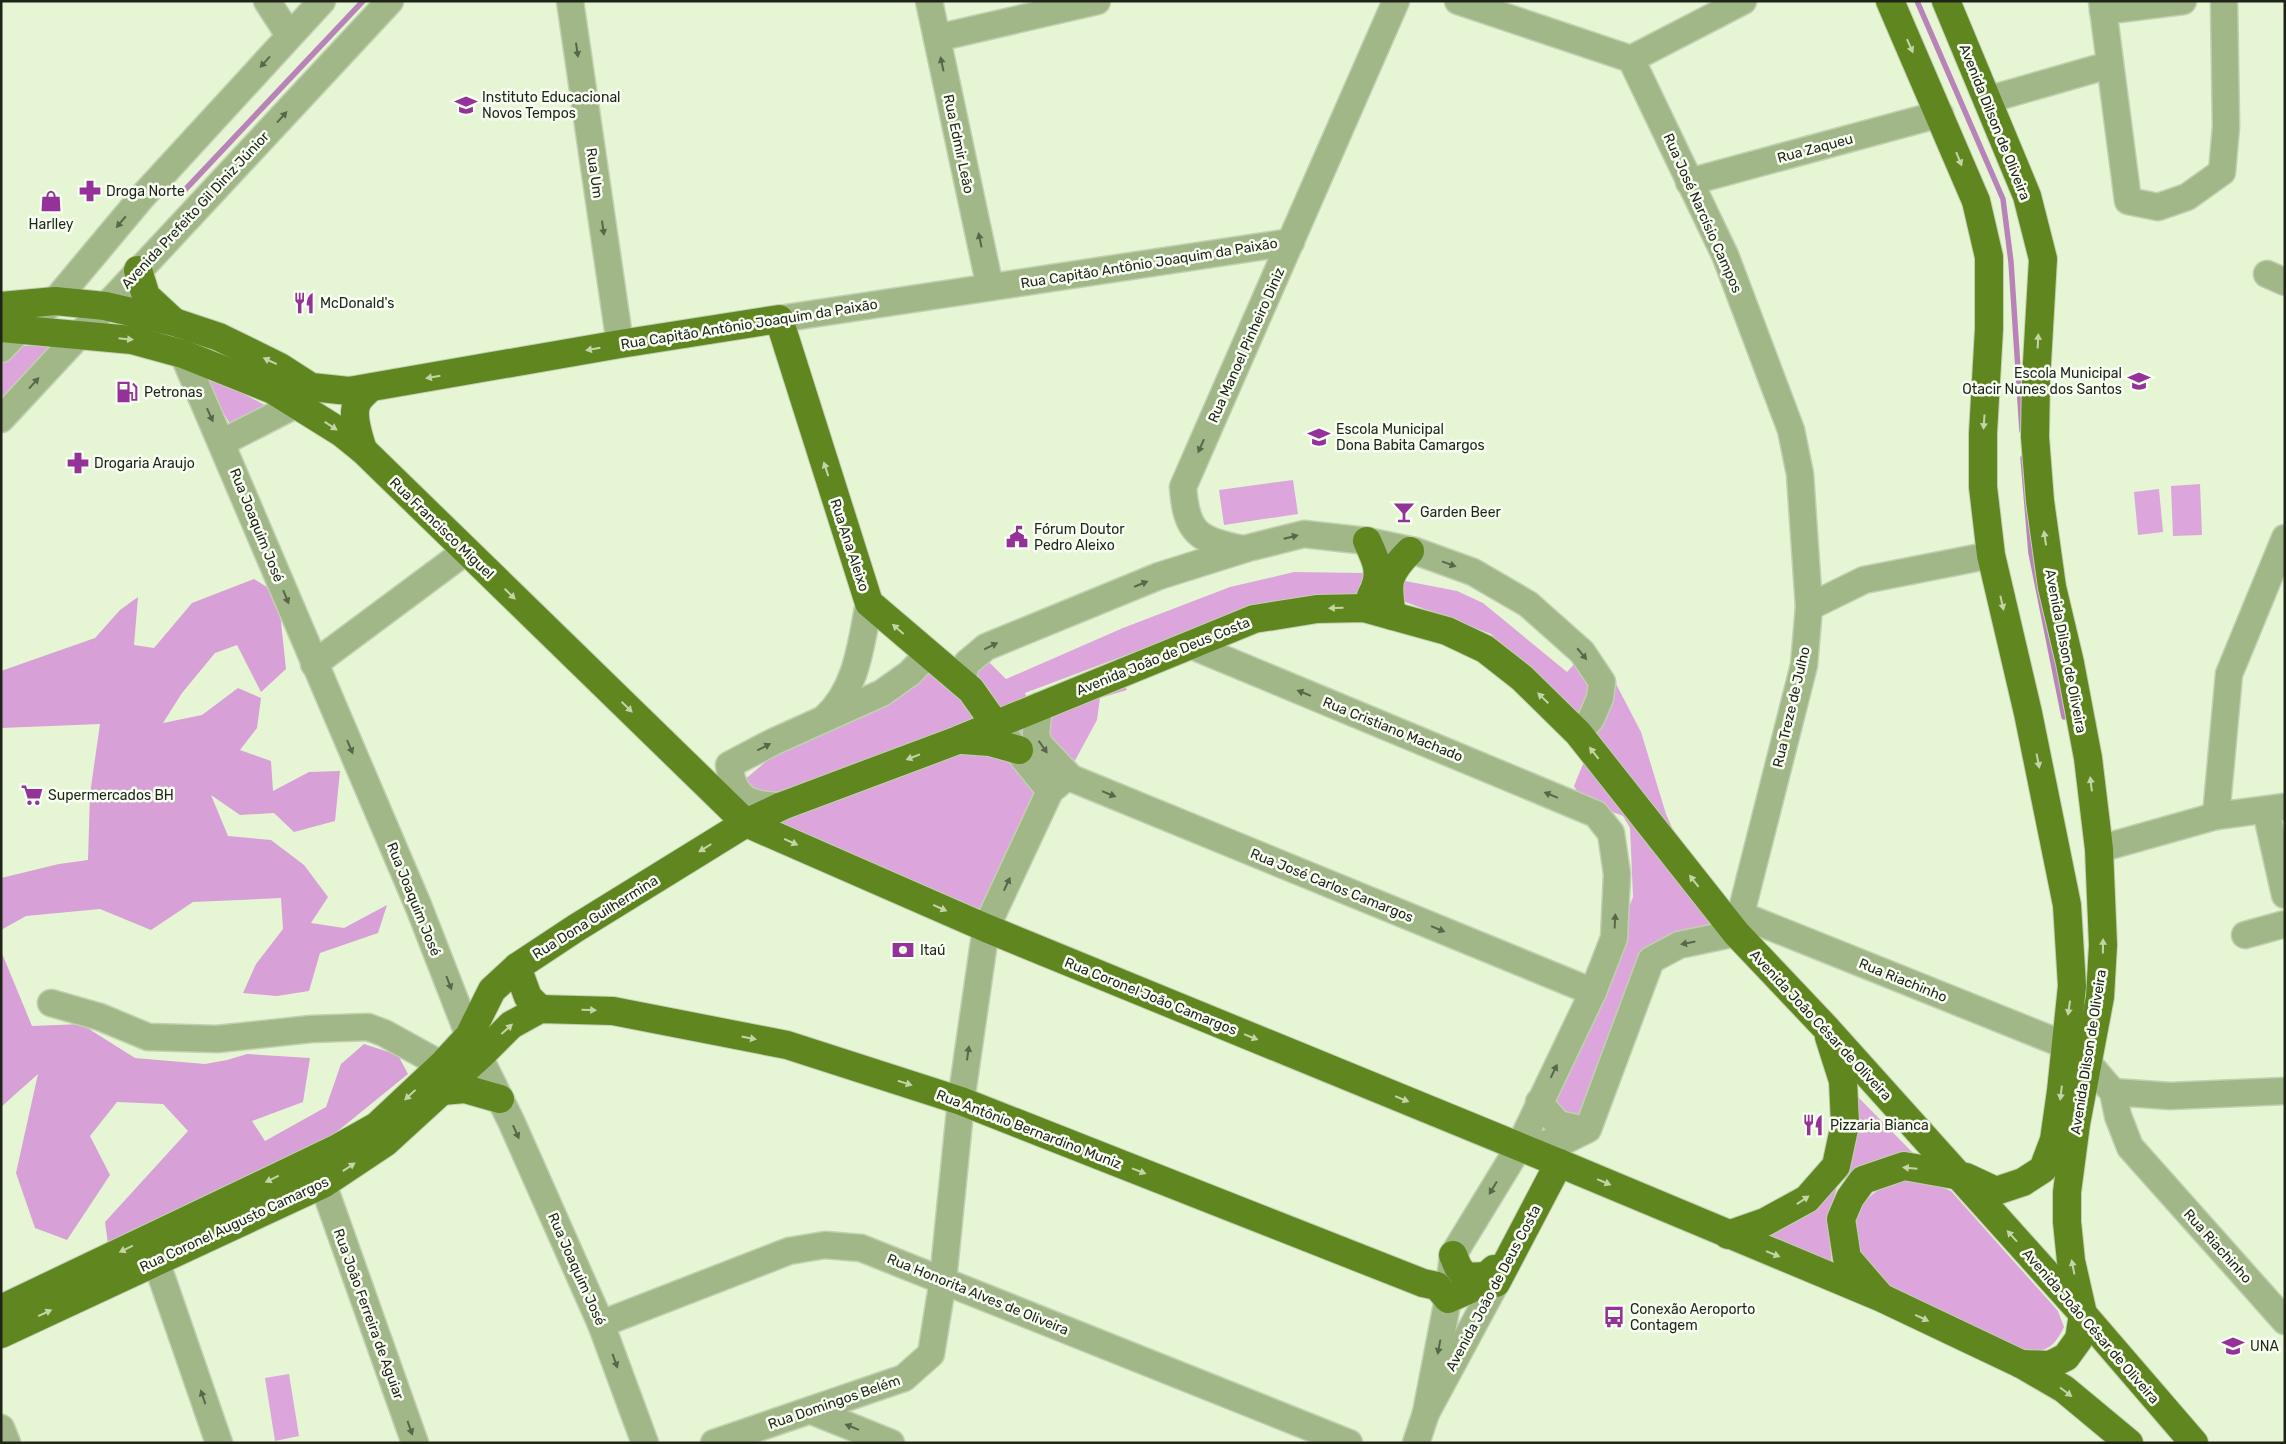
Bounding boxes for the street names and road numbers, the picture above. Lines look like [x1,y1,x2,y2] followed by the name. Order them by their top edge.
[1955,42,2034,203] street label: Avenida Dilson de Oliveira
[940,93,977,195] street label: Rua Edmir Leão
[118,128,273,292] street label: Avenida Prefeito Gil Diniz Júnior
[1775,130,1855,167] street label: Rua Zaqueu
[1660,131,1745,296] street label: Rua José Narcísio Campos
[583,147,606,200] street label: Rua Um
[1019,235,1279,292] street label: Rua Capitão Antônio Joaquim da Paixão
[1205,265,1288,425] street label: Rua Manoel Pinheiro Diniz
[619,296,879,353] street label: Rua Capitão Antônio Joaquim da Paixão
[226,466,287,585] street label: Rua Joaquim José
[386,474,497,582] street label: Rua Francisco Miguel
[827,497,873,594] street label: Rua Ana Aleixo
[2041,568,2090,735] street label: Avenida Dilson de Oliveira
[1074,614,1252,699] street label: Avenida João de Deus Costa
[1769,645,1814,769] street label: Rua Treze de Julho
[1320,694,1465,765] street label: Rua Cristiano Machado
[383,840,444,959] street label: Rua Joaquim José
[1248,845,1416,926] street label: Rua José Carlos Camargos
[529,872,661,963] street label: Rua Dona Guilhermina
[1746,947,1895,1104] street label: Avenida João César de Oliveira
[1062,954,1240,1039] street label: Rua Coronel João Camargos
[1856,955,1949,1006] street label: Rua Riachinho
[2067,968,2110,1136] street label: Avenida Dilson de Oliveira
[934,1086,1124,1173] street label: Rua Antônio Bernardino Muniz
[137,1173,331,1276] street label: Rua Coronel Augusto Camargos
[1442,1202,1544,1374] street label: Avenida João de Deus Costa
[2180,1206,2255,1287] street label: Rua Riachinho
[544,1210,609,1328] street label: Rua Joaquim José
[330,1226,408,1403] street label: Rua João Ferreira de Aguiar
[2019,1245,2163,1407] street label: Avenida João César de Oliveira
[884,1250,1071,1339] street label: Rua Honorita Alves de Oliveira
[766,1372,902,1433] street label: Rua Domingos Belém

